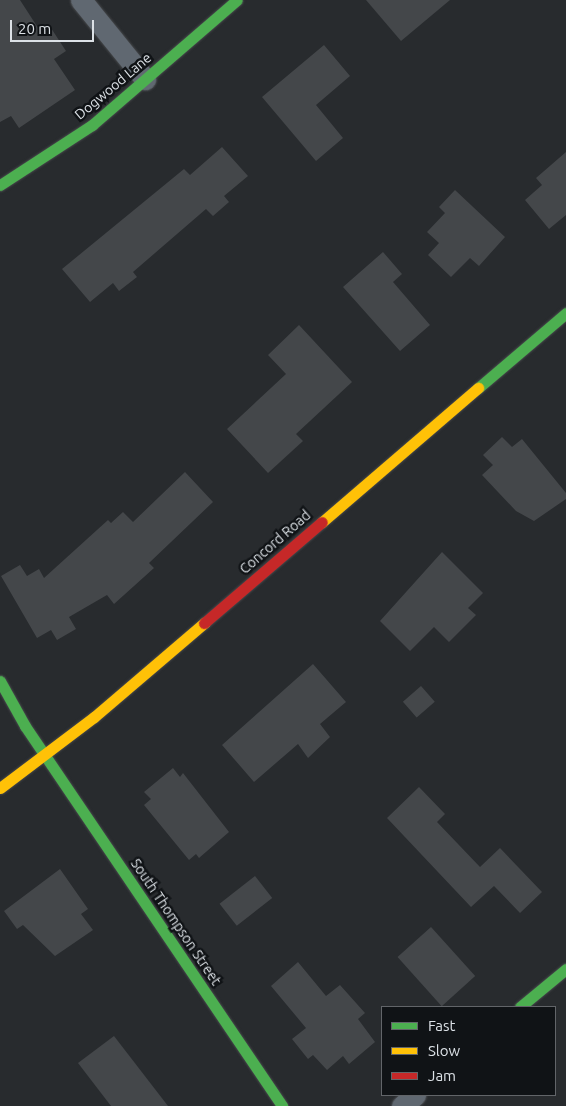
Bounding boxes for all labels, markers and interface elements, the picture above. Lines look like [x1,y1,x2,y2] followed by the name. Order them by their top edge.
[12,10,96,42] scale bar
[18,20,51,37] text: 20 m
[71,49,155,123] street label: Dogwood Lane
[236,507,314,577] street label: Concord Road
[127,856,225,988] street label: South Thompson Street
[381,1006,556,1096] legend
[428,1017,455,1034] text: Fast
[428,1042,460,1059] text: Slow
[428,1067,456,1084] text: Jam

